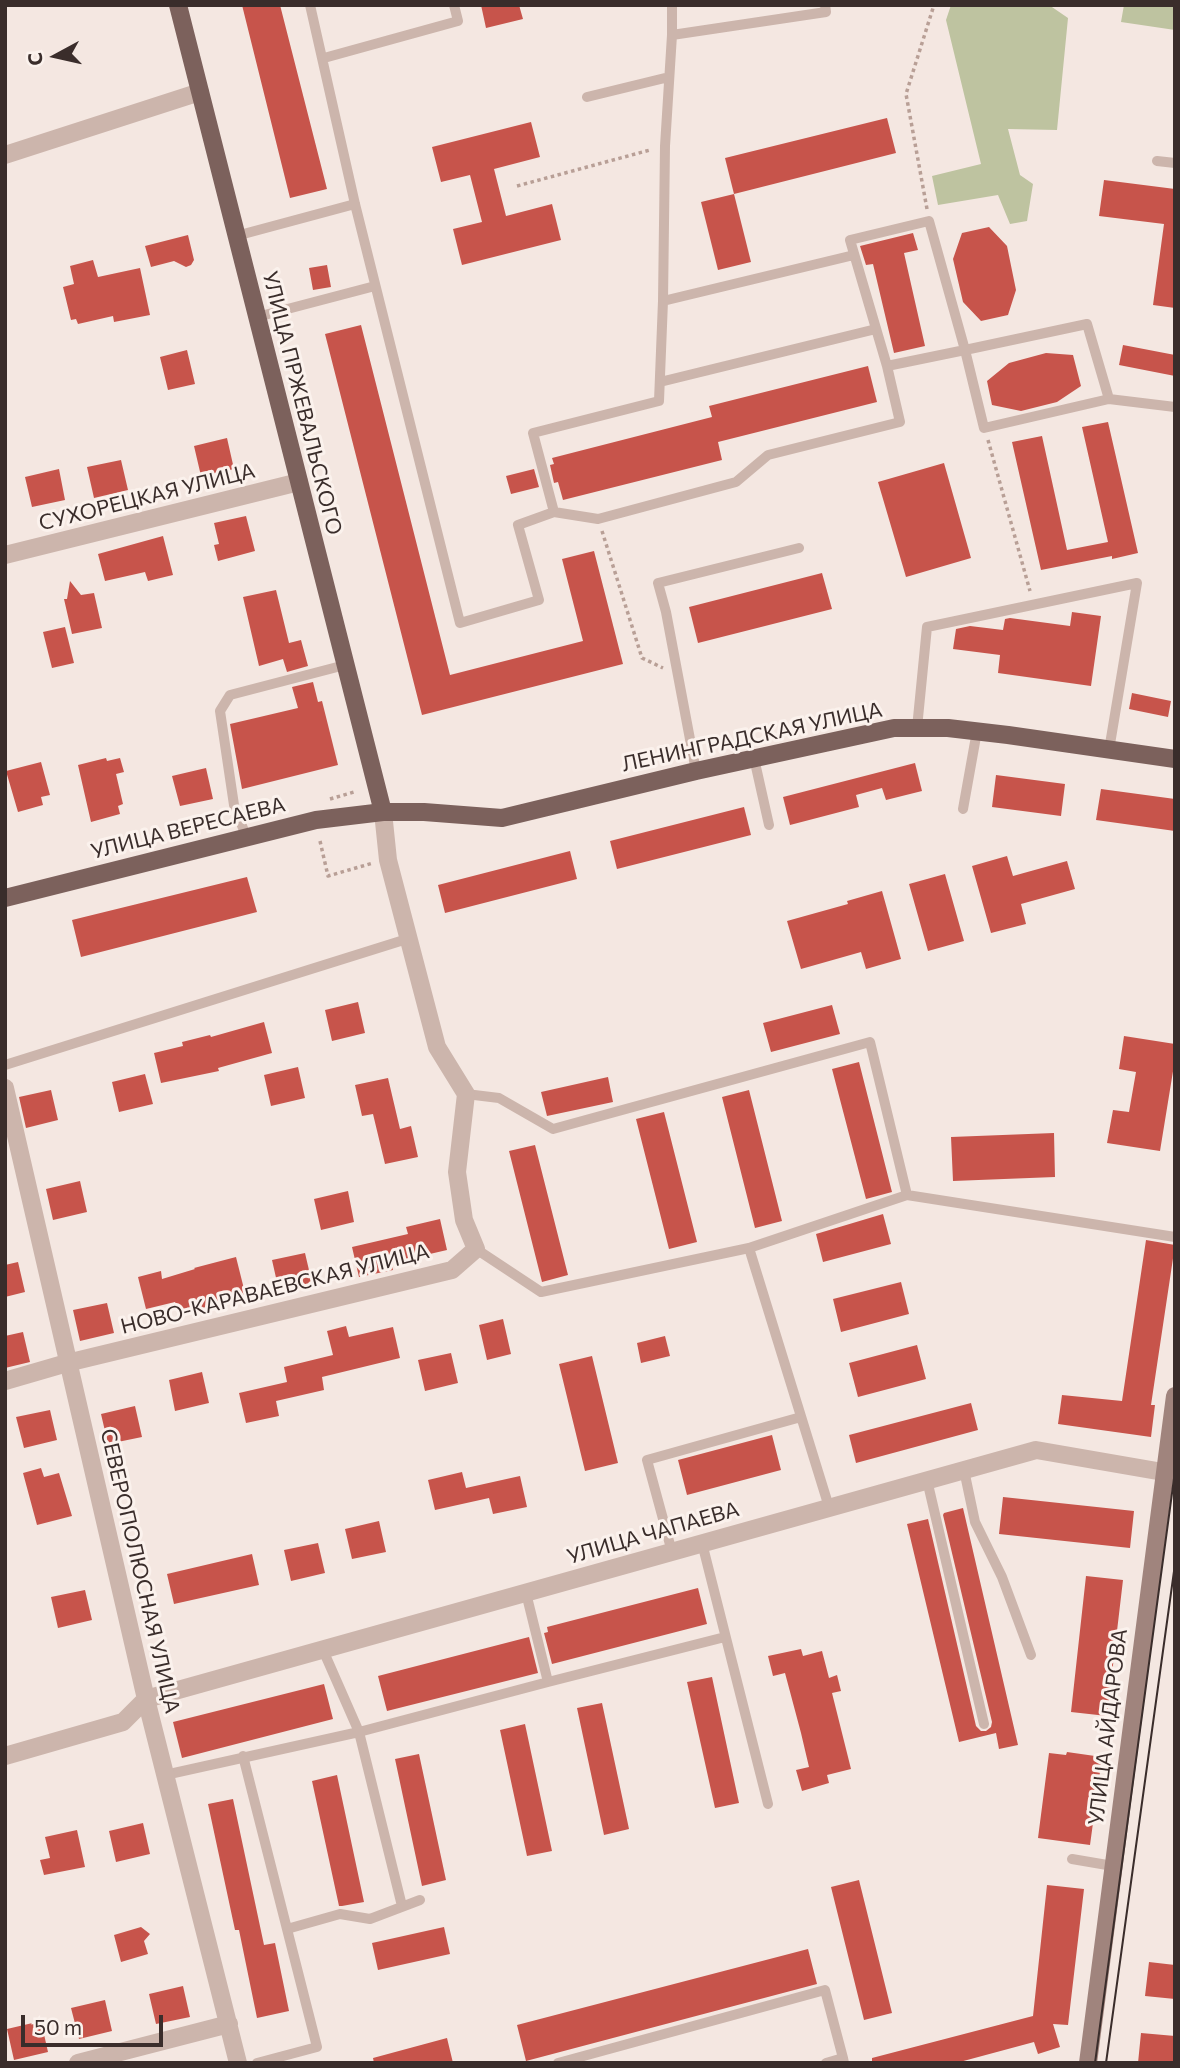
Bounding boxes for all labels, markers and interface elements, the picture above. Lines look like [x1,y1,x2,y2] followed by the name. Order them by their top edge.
[21,21,91,91] north arrow
[22,51,47,67] text: С
[257,268,347,538] street label: УЛИЦА ПРЖЕВАЛЬСКОГО
[36,458,258,536] street label: СУХОРЕЦКАЯ УЛИЦА
[619,697,885,777] street label: ЛЕНИНГРАДСКАЯ УЛИЦА
[88,792,288,864] street label: УЛИЦА ВЕРЕСАЕВА
[118,1238,432,1340] street label: НОВО-КАРАВАЕВСКАЯ УЛИЦА
[95,1426,185,1716] street label: СЕВЕРОПОЛЮСНАЯ УЛИЦА
[564,1496,742,1570] street label: УЛИЦА ЧАПАЕВА
[1083,1627,1133,1827] street label: УЛИЦА АЙДАРОВА
[24,2002,166,2046] scale bar
[34,2014,82,2039] text: 50 m

